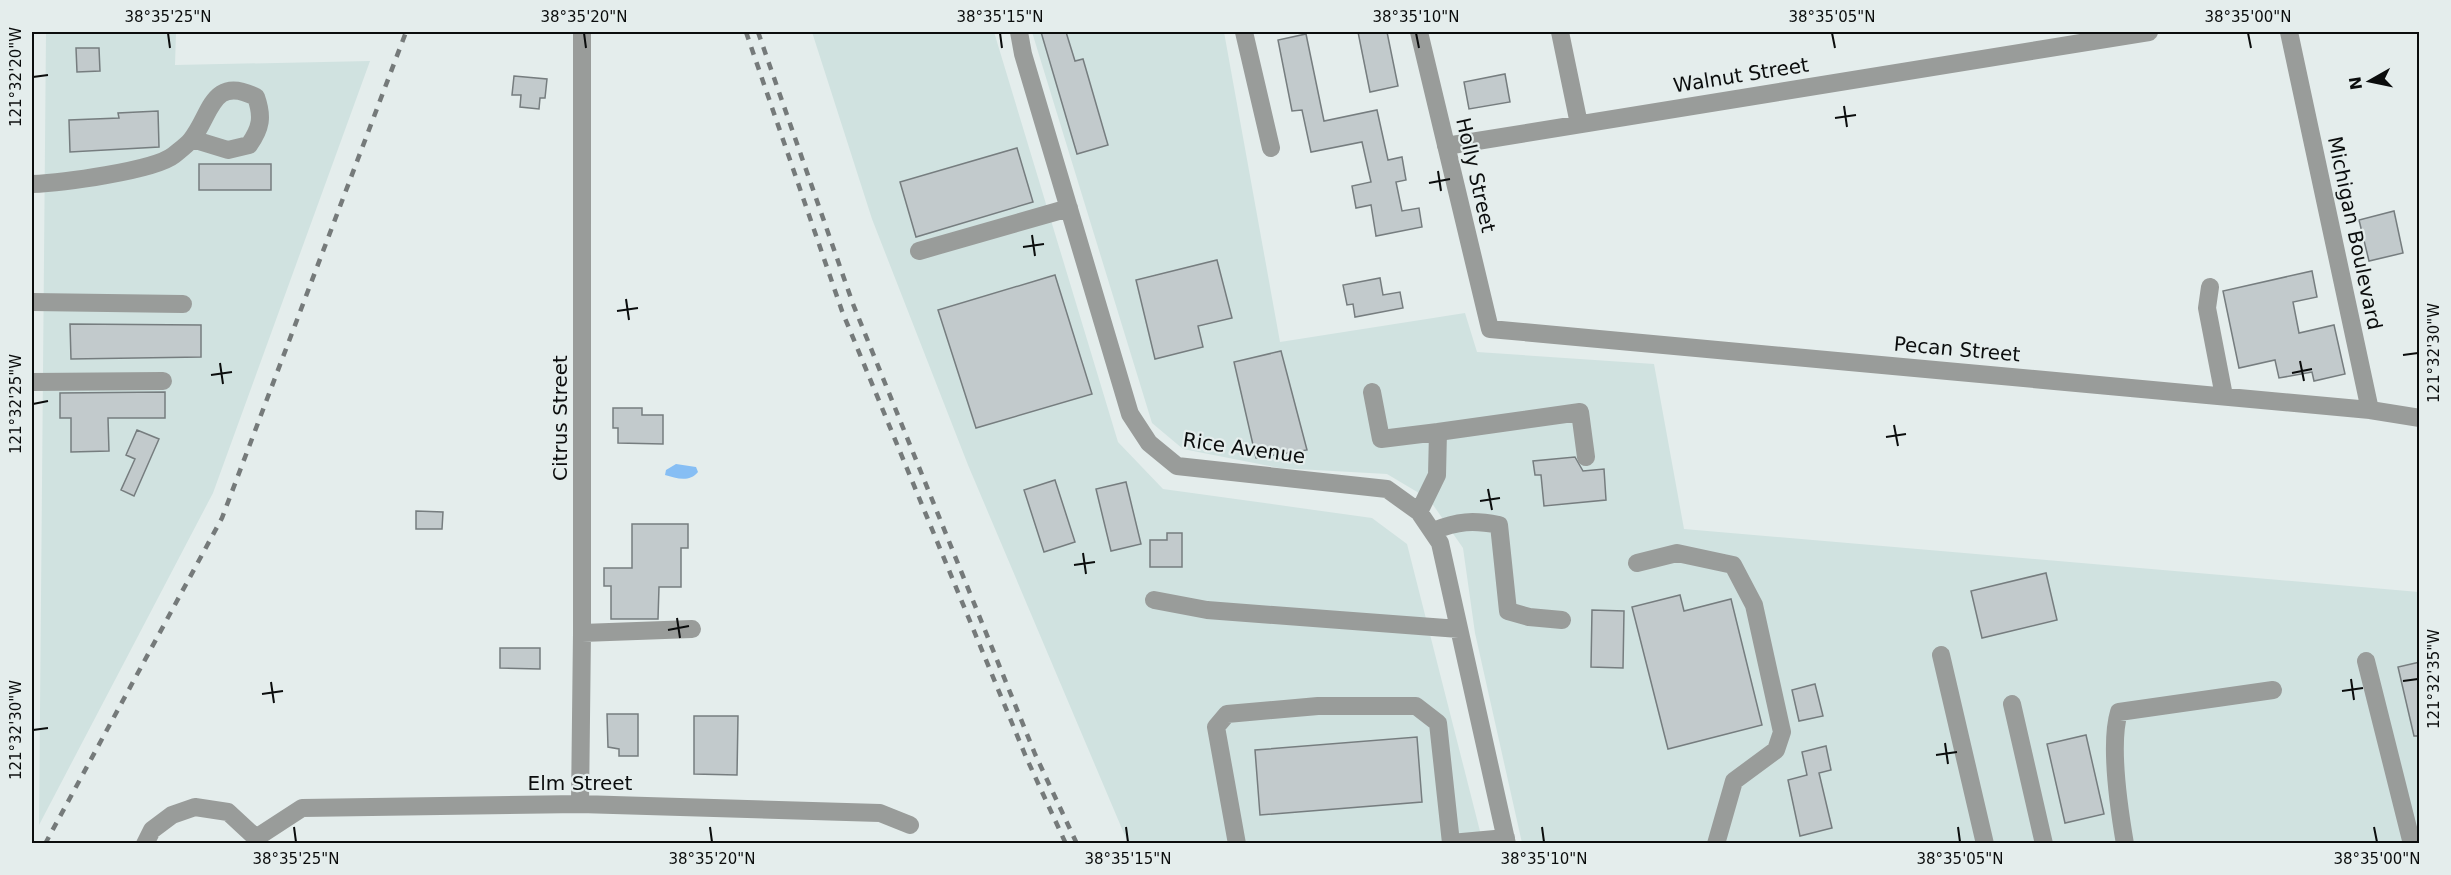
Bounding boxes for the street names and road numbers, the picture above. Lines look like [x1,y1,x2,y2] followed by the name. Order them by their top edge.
[1672,52,1811,98] street label: Walnut Street
[1451,115,1501,235] street label: Holly Street
[2323,134,2387,332] street label: Michigan Boulevard
[1893,332,2021,366] street label: Pecan Street
[548,355,572,481] street label: Citrus Street
[1181,428,1307,468] street label: Rice Avenue
[528,771,633,795] street label: Elm Street

